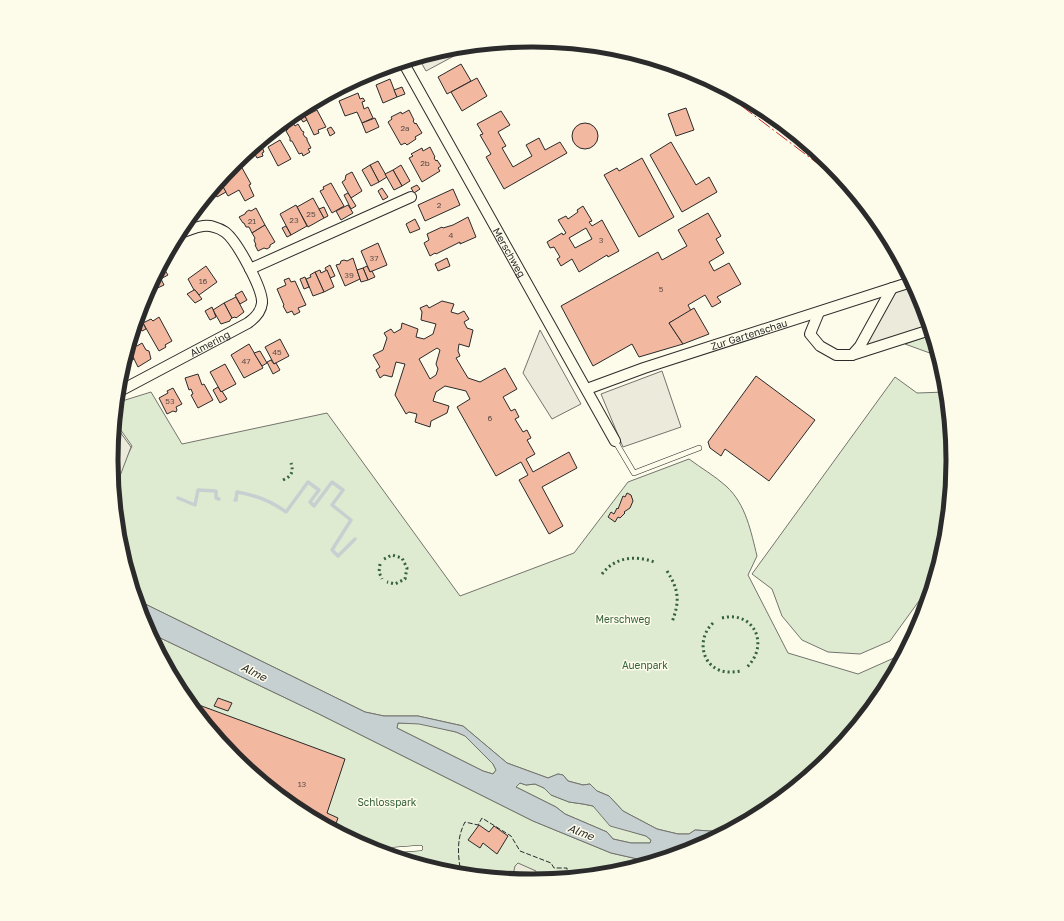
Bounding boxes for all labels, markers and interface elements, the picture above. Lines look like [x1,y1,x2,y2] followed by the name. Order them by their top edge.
[400,123,410,133] house number: 2a
[420,158,430,168] house number: 2b
[437,200,442,210] house number: 2
[306,209,316,219] house number: 25
[289,215,299,225] house number: 23
[248,216,256,226] house number: 21
[491,225,528,279] street label: Merschweg
[449,230,454,240] house number: 4
[599,235,604,245] house number: 3
[370,253,378,263] house number: 37
[344,270,354,280] house number: 39
[199,276,208,286] house number: 16
[659,284,664,294] house number: 5
[709,316,789,352] street label: Zur Gartenschau
[188,328,232,359] street label: Almering
[272,347,282,357] house number: 45
[241,356,251,366] house number: 47
[165,396,175,406] house number: 53
[488,413,493,423] house number: 6
[595,613,651,625] park label: Merschweg
[622,659,668,671] park label: Auenpark
[239,660,271,684] water label: Alme
[298,779,307,789] house number: 13
[357,796,417,808] park label: Schlosspark
[566,821,598,843] water label: Alme

